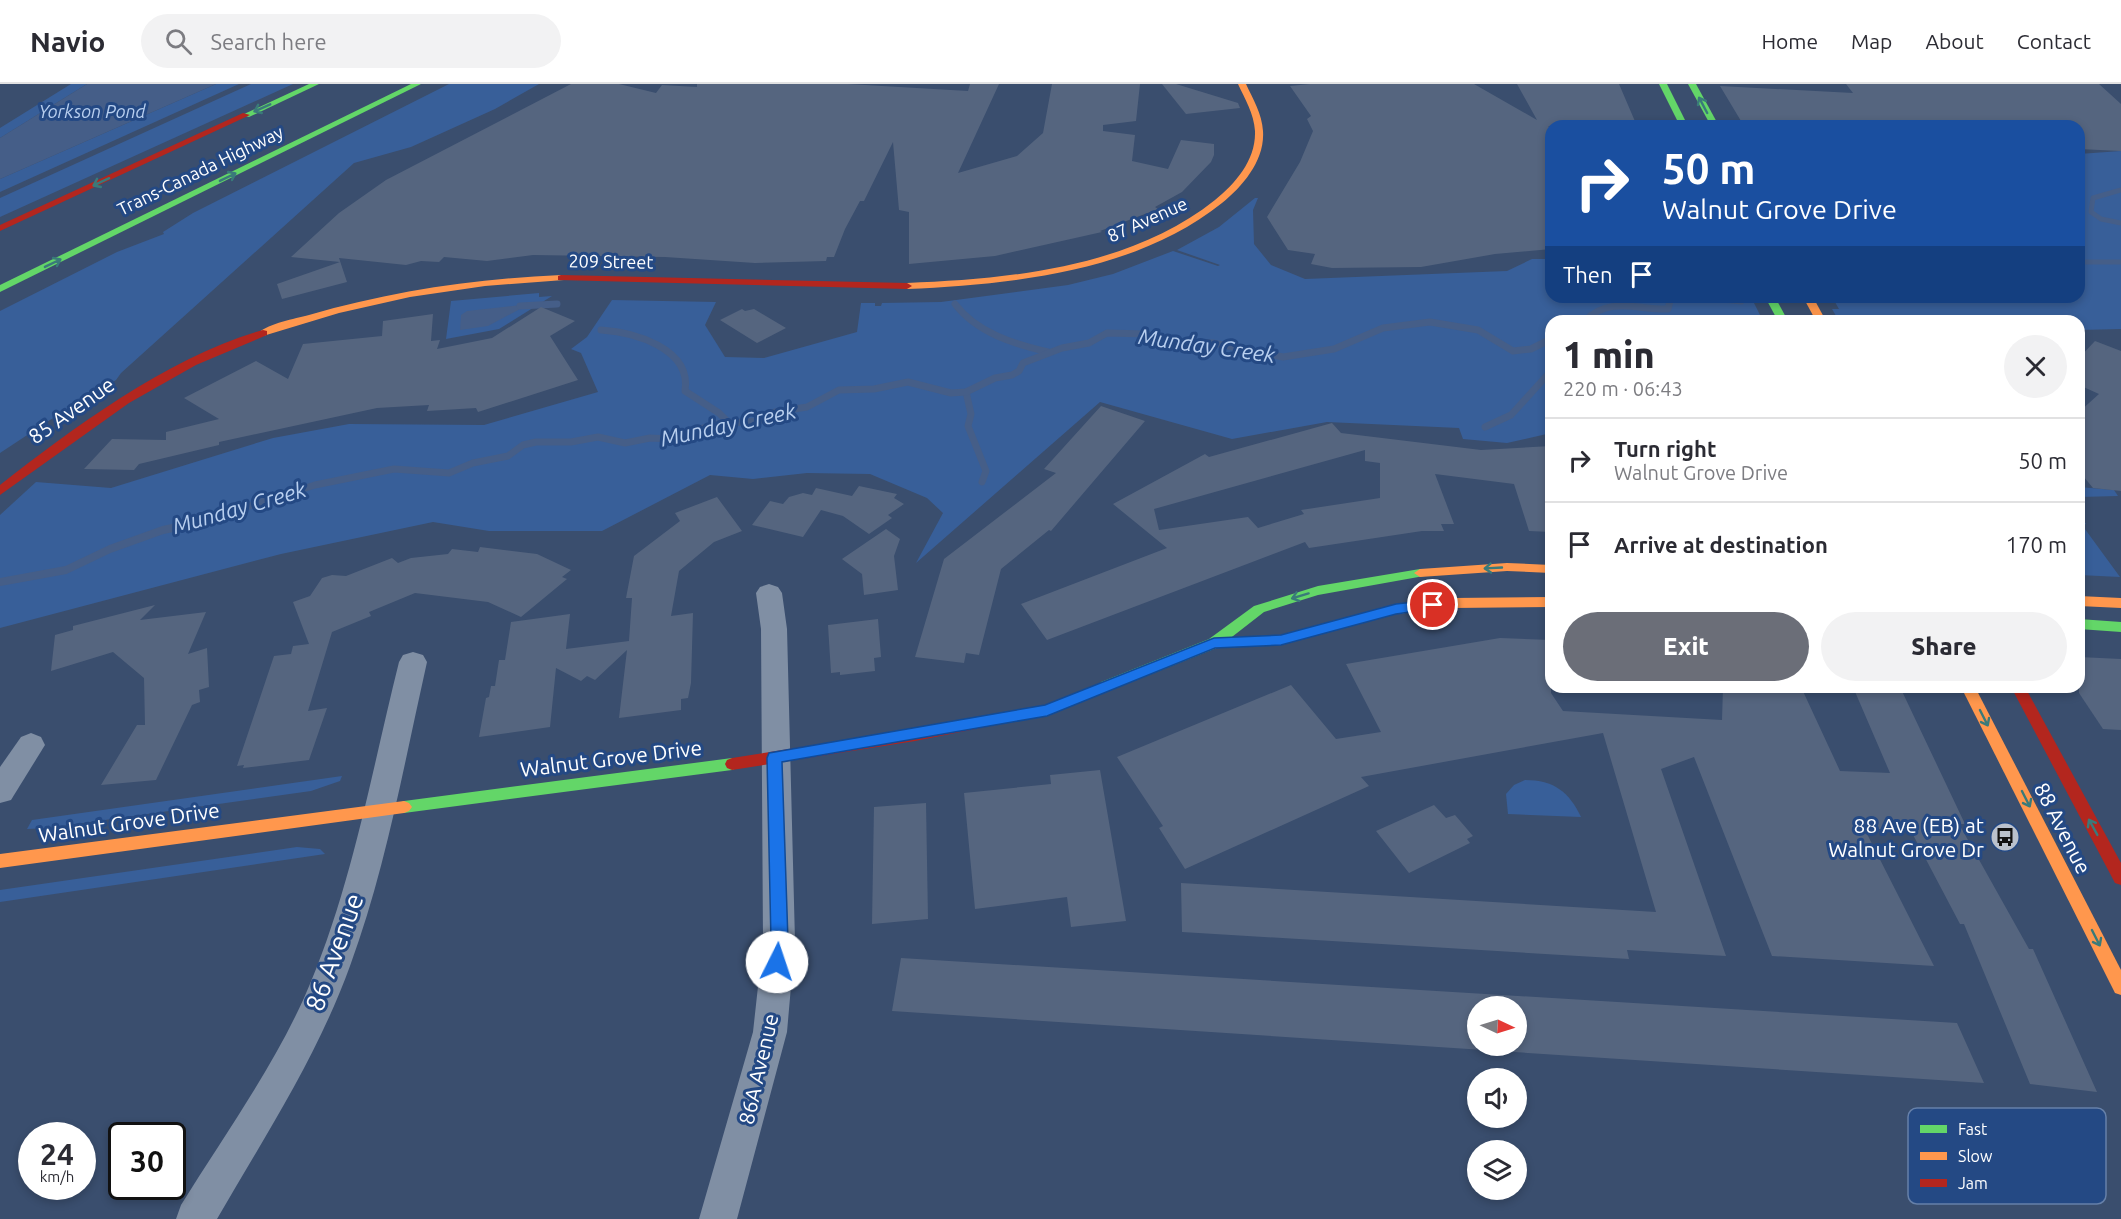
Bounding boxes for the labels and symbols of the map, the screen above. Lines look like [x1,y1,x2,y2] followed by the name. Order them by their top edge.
[1697,97,1709,114] one-way arrow
[38,101,147,121] water label: Yorkson Pond
[253,103,271,115] one-way arrow
[114,121,286,219] street label: Trans-Canada Highway
[218,171,236,182] one-way arrow
[92,176,110,188] one-way arrow
[1104,193,1190,245] street label: 87 Avenue
[568,250,654,272] street label: 209 Street
[43,256,61,268] one-way arrow
[1137,323,1278,367] water label: Munday Creek
[23,372,119,448] street label: 85 Avenue
[658,397,799,451] water label: Munday Creek
[169,476,309,538] water label: Munday Creek
[1483,562,1503,573] one-way arrow
[1407,579,1458,630] pin
[1291,591,1310,602] one-way arrow
[1978,709,1990,726] one-way arrow
[519,735,703,781] street label: Walnut Grove Drive
[2030,778,2096,878] street label: 88 Avenue
[2020,790,2032,808] one-way arrow
[37,797,221,847] street label: Walnut Grove Drive
[1828,813,1984,861] place label: 88 Ave (EB) at Walnut Grove Dr
[2087,819,2099,836] one-way arrow
[1989,821,2021,853] bus stop icon: 88 Ave (EB) at Walnut Grove Dr
[299,889,369,1015] street label: 86 Avenue
[2090,928,2102,946] one-way arrow
[745,930,809,994] position arrow
[1467,996,1527,1056] north arrow
[734,1011,782,1127] street label: 86A Avenue
[1908,1108,2106,1204] legend
[1958,1120,1988,1138] text: Fast
[108,1122,186,1200] speed limit sign: 30
[1958,1147,1993,1165] text: Slow
[1958,1174,1988,1192] text: Jam

